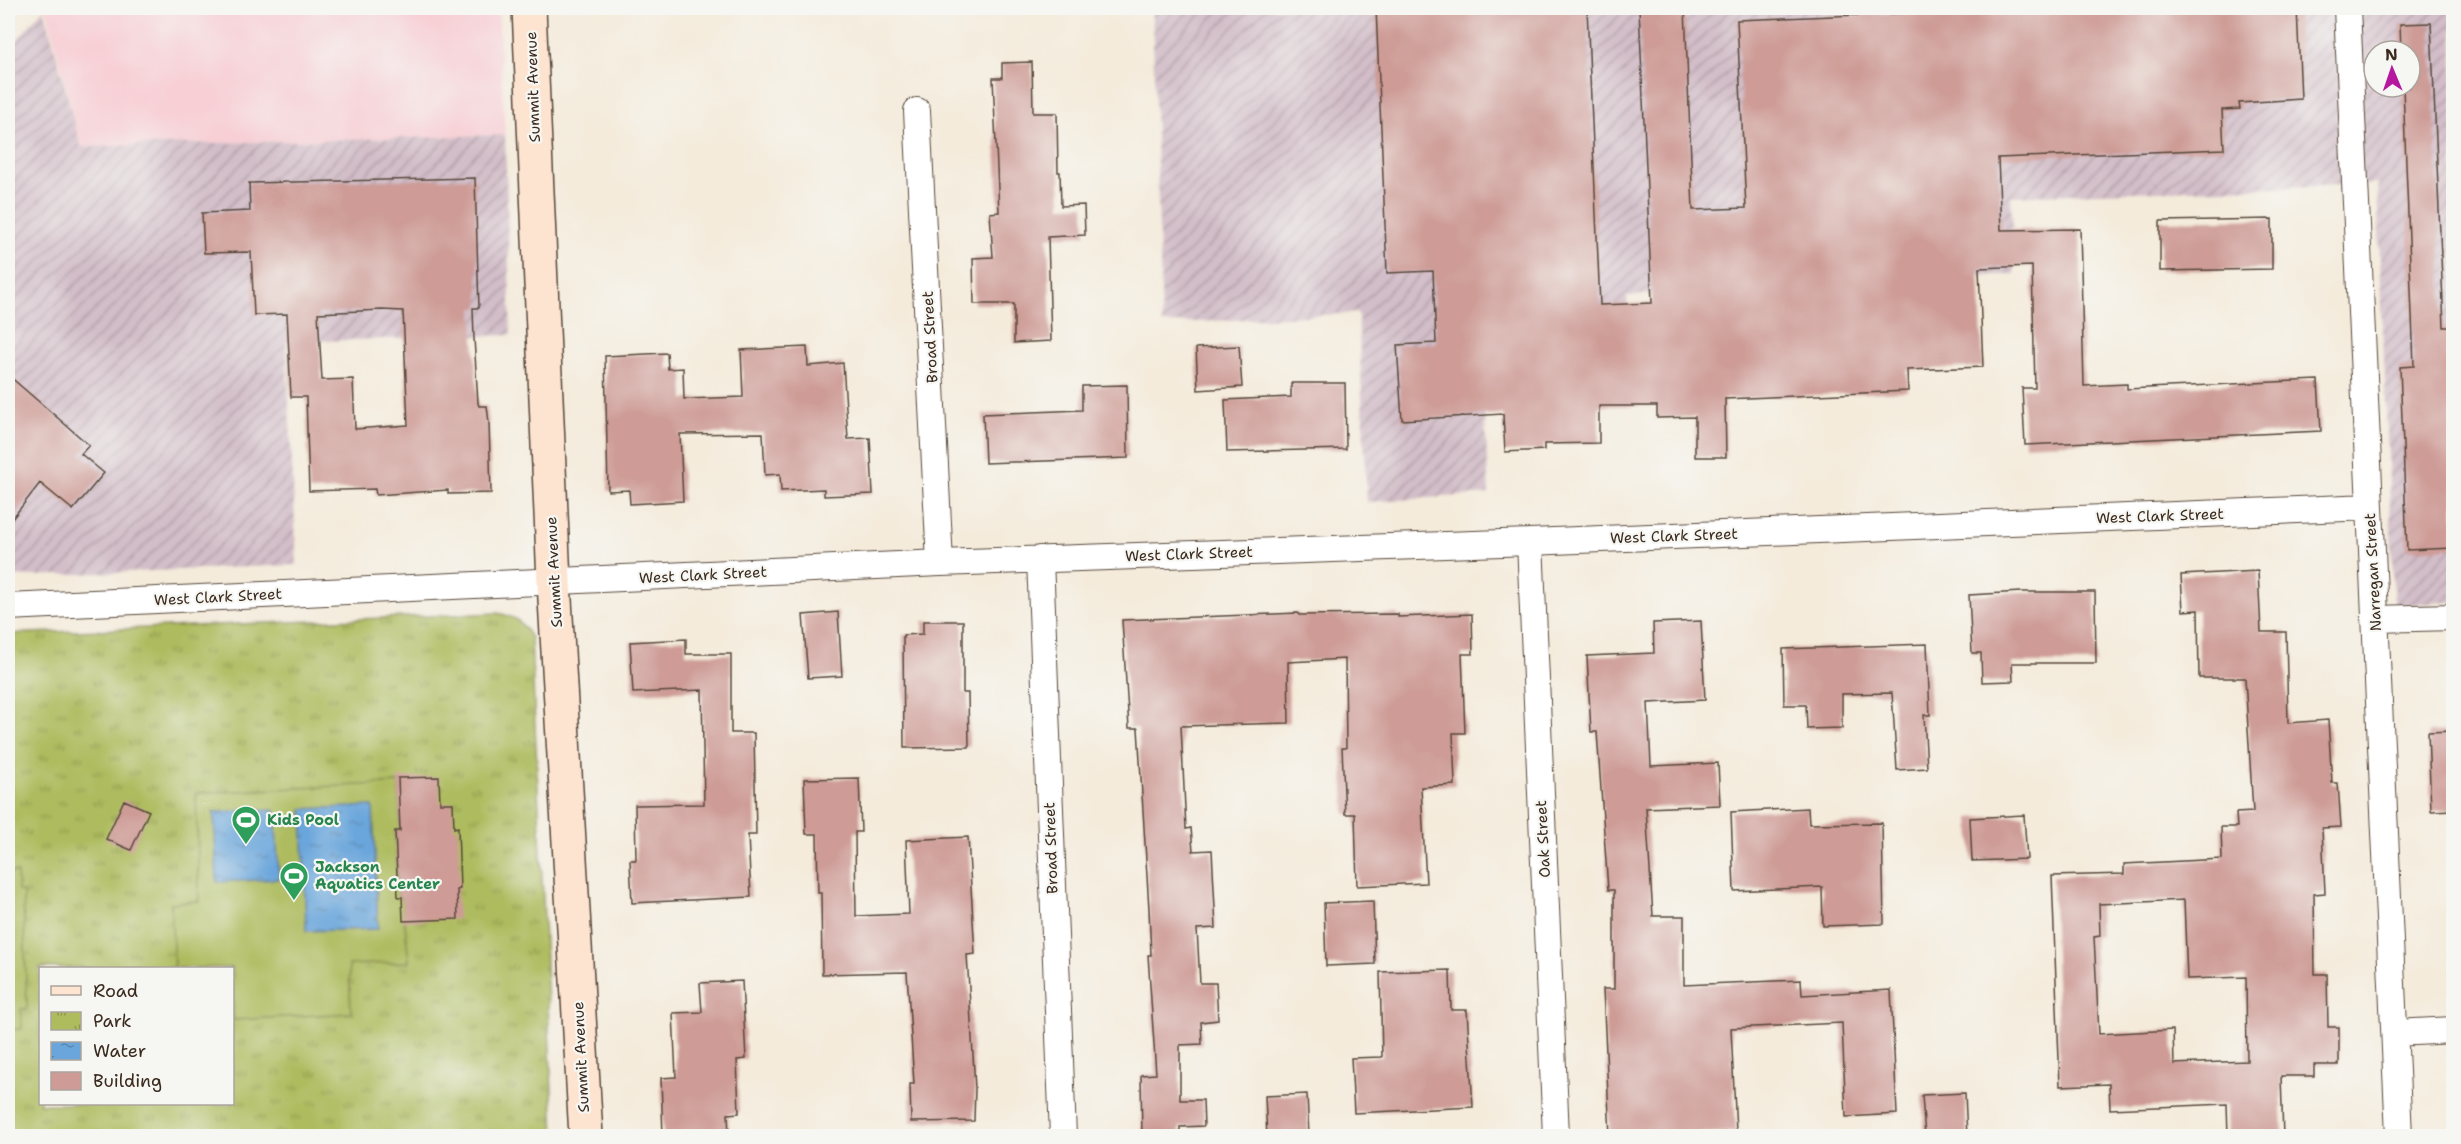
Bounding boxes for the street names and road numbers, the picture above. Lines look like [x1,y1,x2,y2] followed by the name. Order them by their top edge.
[521,31,545,143] street label: Summit Avenue
[918,291,942,383] street label: Broad Street
[2096,504,2224,528] street label: West Clark Street
[2360,512,2386,632] street label: Narregan Street
[541,516,567,628] street label: Summit Avenue
[1610,524,1738,548] street label: West Clark Street
[1125,542,1253,566] street label: West Clark Street
[639,562,767,588] street label: West Clark Street
[154,584,282,610] street label: West Clark Street
[1531,800,1555,878] street label: Oak Street
[1039,802,1063,894] street label: Broad Street
[568,1001,594,1113] street label: Summit Avenue

